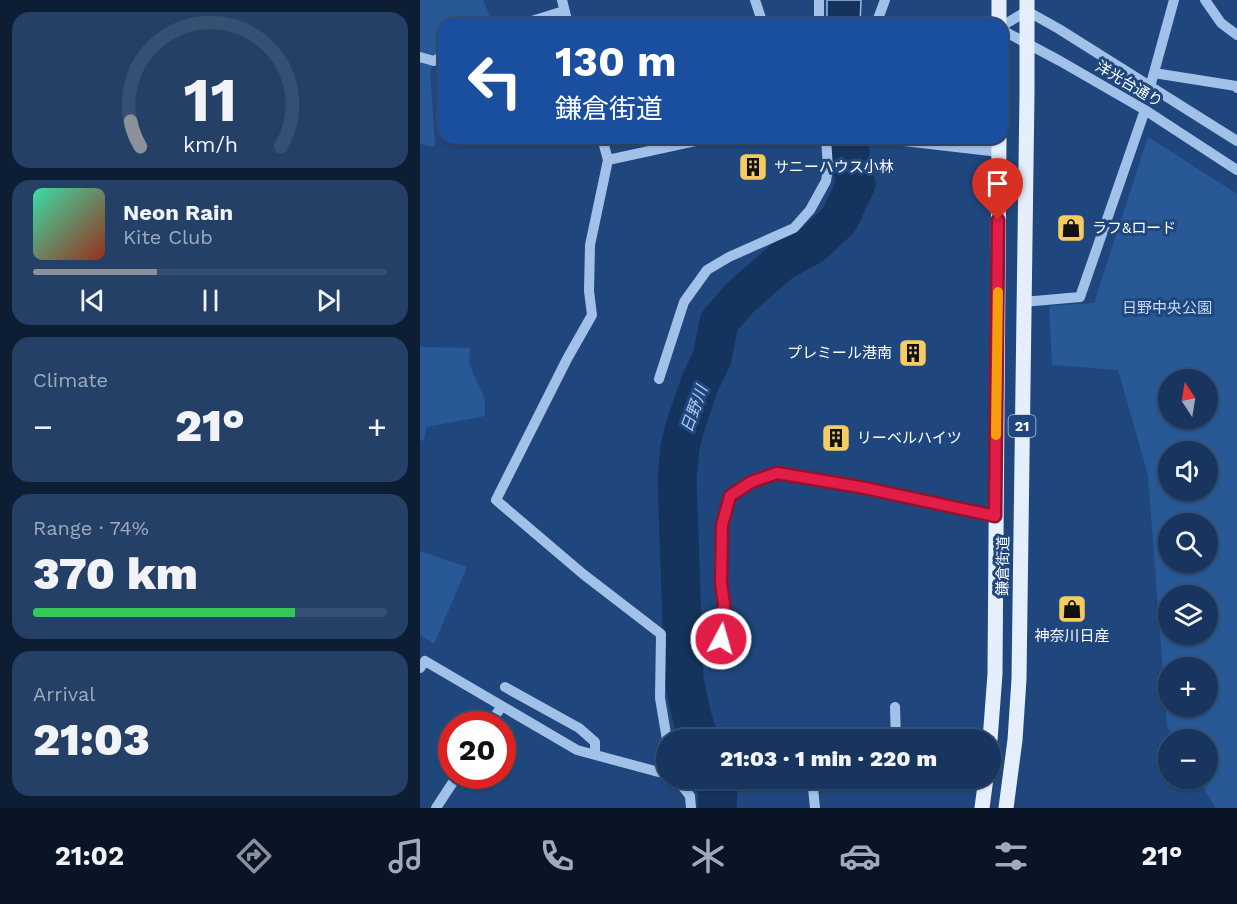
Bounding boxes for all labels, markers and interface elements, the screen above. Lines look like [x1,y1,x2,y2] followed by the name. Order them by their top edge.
[555,37,677,86] text: 130 m
[456,42,534,120] icon: left
[1092,57,1166,111] street label: 洋光台通り
[183,63,237,136] text: 11
[555,93,663,125] text: 鎌倉街道
[182,132,238,157] text: km/h
[737,151,769,183] building icon: サニーハウス小林
[774,158,894,176] place label: サニーハウス小林
[972,158,1023,220] pin
[981,167,1014,200] icon: arrive
[123,200,233,225] text: Neon Rain
[1055,212,1087,244] shop icon: ラフ&ロード
[1092,219,1176,237] place label: ラフ&ロード
[123,225,213,249] text: Kite Club
[76,284,109,317] icon: previous
[194,284,227,317] icon: pause
[312,284,345,317] icon: next
[1122,299,1212,317] park label: 日野中央公園
[897,337,929,369] building icon: プレミール港南
[787,344,892,362] place label: プレミール港南
[33,368,108,392] text: Climate
[1158,369,1218,429] north arrow
[1158,369,1218,789] map controls
[677,381,712,435] water label: 日野川
[175,399,245,452] text: 21°
[33,407,53,446] text: −
[367,407,387,446] text: +
[1008,415,1036,437] road number: 21
[820,422,852,454] building icon: リーベルハイツ
[857,429,962,447] place label: リーベルハイツ
[1158,441,1218,501] button: sound
[1158,513,1218,573] button: search
[33,516,149,540] text: Range · 74%
[993,536,1013,596] street label: 鎌倉街道
[33,547,198,600] text: 370 km
[1158,585,1218,645] button: layers
[1056,593,1088,625] shop icon: 神奈川日産
[689,607,753,671] position arrow
[1034,627,1110,645] place label: 神奈川日産
[1158,657,1218,717] button: +
[33,682,95,706] text: Arrival
[438,711,516,789] speed limit sign: 20
[33,713,150,766] text: 21:03
[1158,729,1218,789] button: −
[720,746,937,771] text: 21:03 · 1 min · 220 m
[233,835,275,877] icon: directions
[385,835,427,877] icon: music
[536,835,578,877] icon: phone
[687,835,729,877] icon: climate
[839,835,881,877] icon: car
[990,835,1032,877] icon: filters
[55,840,124,872] text: 21:02
[1141,840,1182,872] text: 21°

